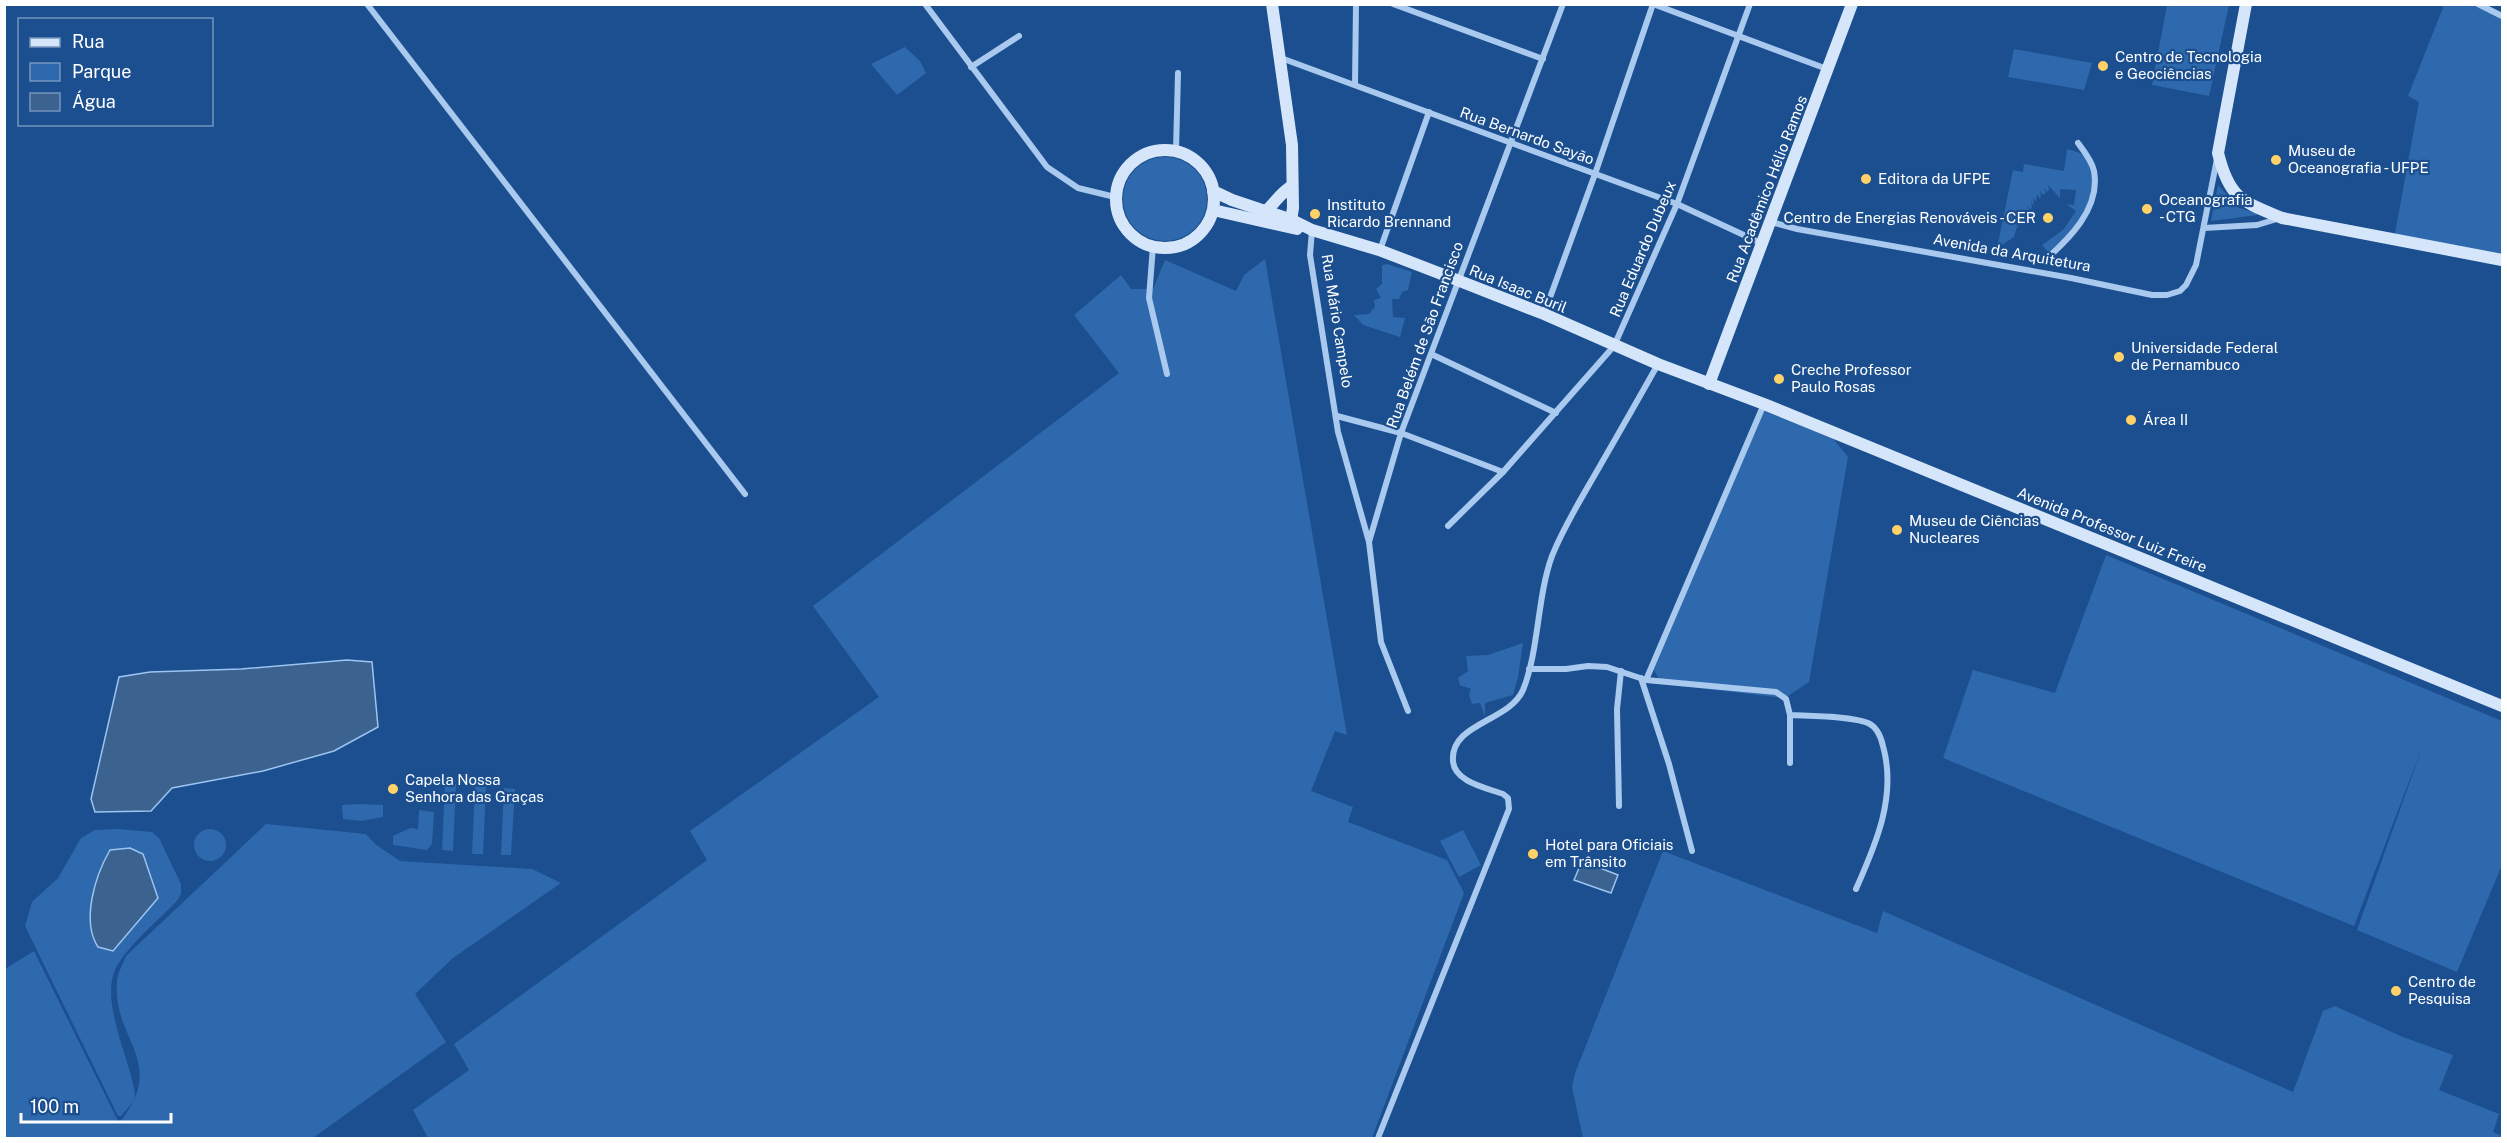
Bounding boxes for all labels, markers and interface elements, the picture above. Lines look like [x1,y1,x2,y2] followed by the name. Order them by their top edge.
[18,18,213,126] legend
[72,31,104,52] text: Rua
[2115,48,2262,82] place label: Centro de Tecnologia e Geociências
[2096,59,2110,73] marker: Centro de Tecnologia e Geociências
[72,61,132,82] text: Parque
[72,90,116,112] text: Água
[1723,93,1810,285] street label: Rua Acadêmico Hélio Ramos
[1458,103,1597,168] street label: Rua Bernardo Sayão
[2288,142,2429,176] place label: Museu de Oceanografia - UFPE
[2269,153,2283,167] marker: Museu de Oceanografia - UFPE
[1878,170,1991,187] place label: Editora da UFPE
[1859,172,1873,186] marker: Editora da UFPE
[1606,178,1679,319] street label: Rua Eduardo Dubeux
[2159,191,2253,225] place label: Oceanografia - CTG
[1327,196,1451,230] place label: Instituto Ricardo Brennand
[2140,202,2154,216] marker: Oceanografia - CTG
[1308,207,1322,221] marker: Instituto Ricardo Brennand
[1783,209,2036,226] place label: Centro de Energias Renováveis - CER
[2041,211,2055,225] marker: Centro de Energias Renováveis - CER
[1932,230,2092,275] street label: Avenida da Arquitetura
[1383,239,1466,430] street label: Rua Belém de São Francisco
[1319,253,1356,389] street label: Rua Mário Campelo
[1467,261,1570,316] street label: Rua Isaac Buril
[2131,339,2278,373] place label: Universidade Federal de Pernambuco
[2112,350,2126,364] marker: Universidade Federal de Pernambuco
[1791,361,1912,395] place label: Creche Professor Paulo Rosas
[1772,372,1786,386] marker: Creche Professor Paulo Rosas
[2143,411,2188,428] place label: Área II
[2124,413,2138,427] marker: Área II
[2015,484,2210,575] street label: Avenida Professor Luiz Freire
[1909,512,2039,546] place label: Museu de Ciências Nucleares
[1890,523,1904,537] marker: Museu de Ciências Nucleares
[405,771,544,805] place label: Capela Nossa Senhora das Graças
[386,782,400,796] marker: Capela Nossa Senhora das Graças
[1545,836,1673,870] place label: Hotel para Oficiais em Trânsito
[1526,847,1540,861] marker: Hotel para Oficiais em Trânsito
[2408,973,2476,1007] place label: Centro de Pesquisa
[2389,984,2403,998] marker: Centro de Pesquisa
[21,1086,171,1124] scale bar
[30,1096,79,1117] text: 100 m

